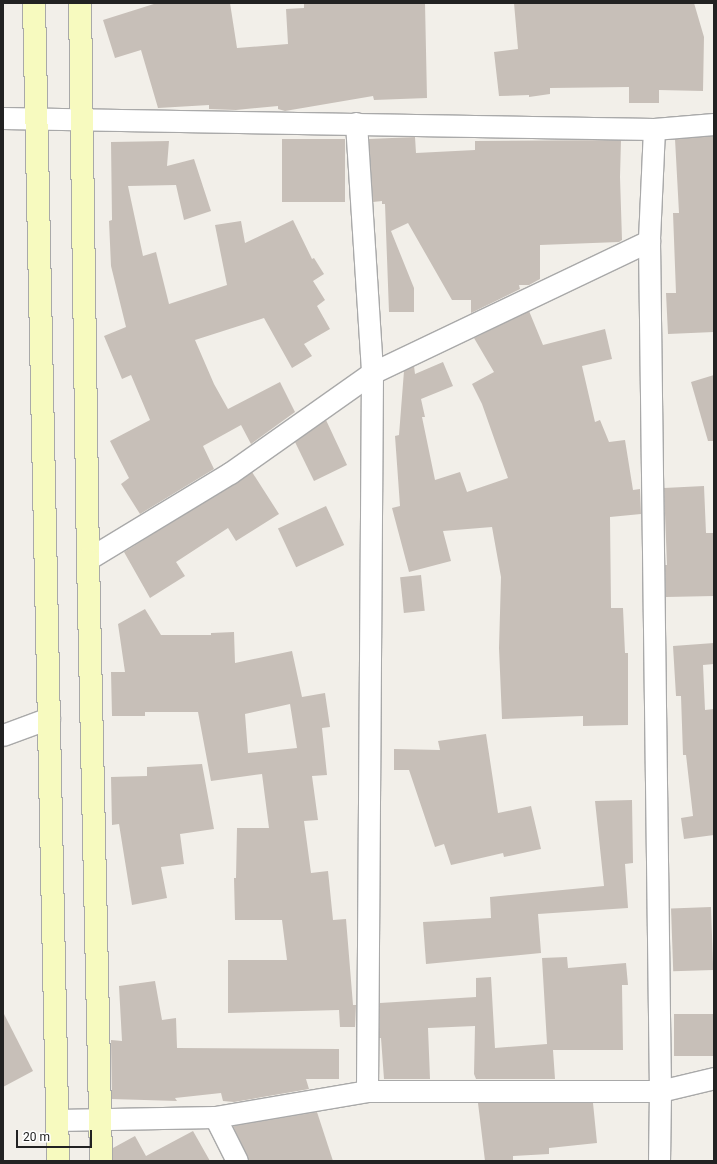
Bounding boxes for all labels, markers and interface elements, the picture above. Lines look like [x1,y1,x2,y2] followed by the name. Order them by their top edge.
[18,1122,94,1148] scale bar
[23,1130,50,1144] text: 20 m

